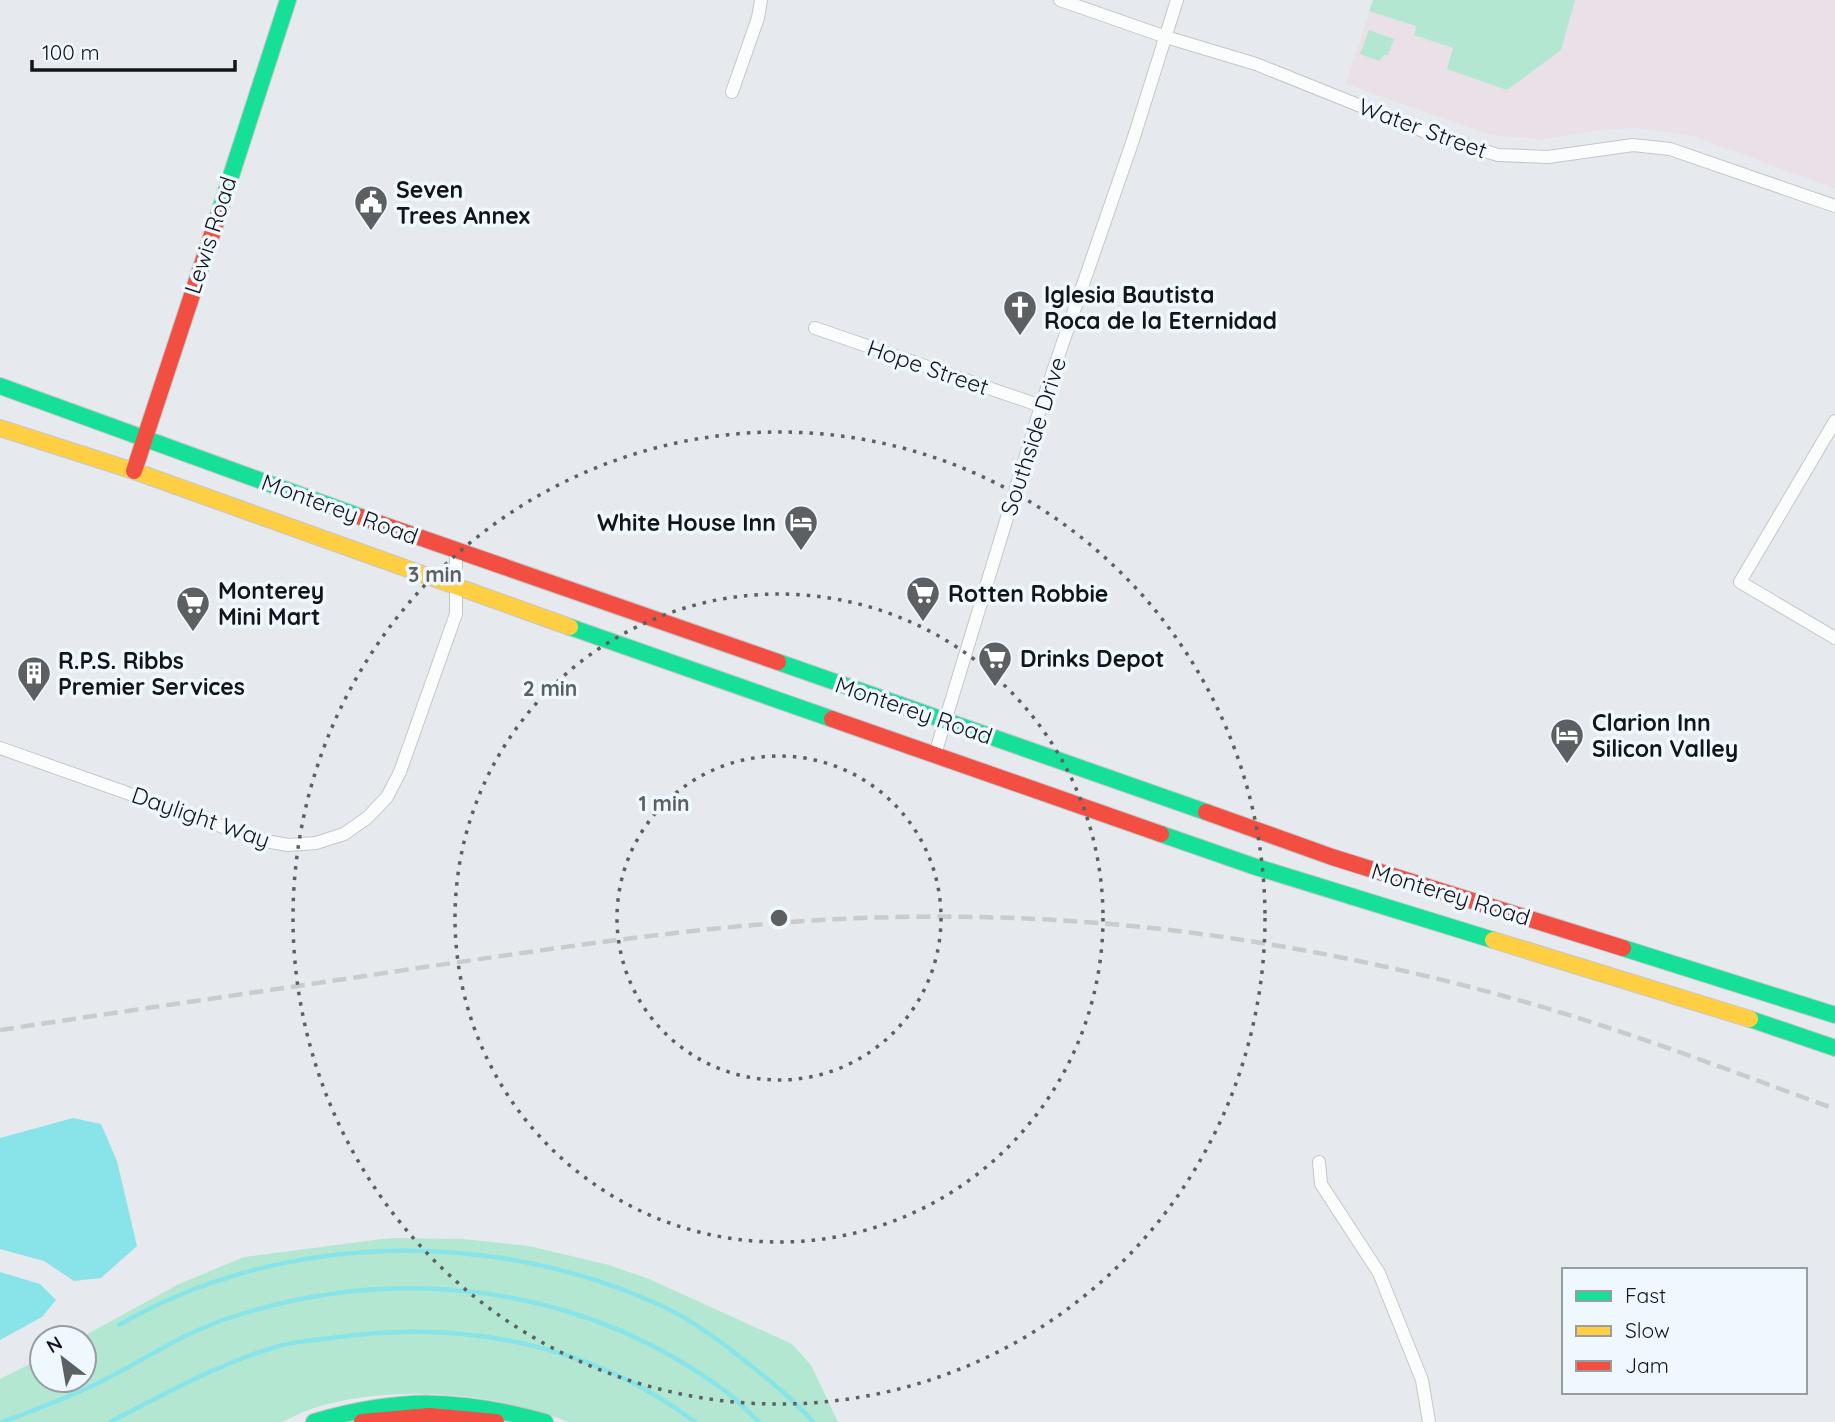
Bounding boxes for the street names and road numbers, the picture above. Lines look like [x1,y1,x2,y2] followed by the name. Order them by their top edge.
[1355,91,1491,165] street label: Water Street
[177,173,243,297] street label: Lewis Road
[863,333,993,401] street label: Hope Street
[994,353,1072,519] street label: Southside Drive
[258,467,422,551] street label: Monterey Road
[831,670,997,750] street label: Monterey Road
[128,780,274,854] street label: Daylight Way
[1368,856,1534,932] street label: Monterey Road

